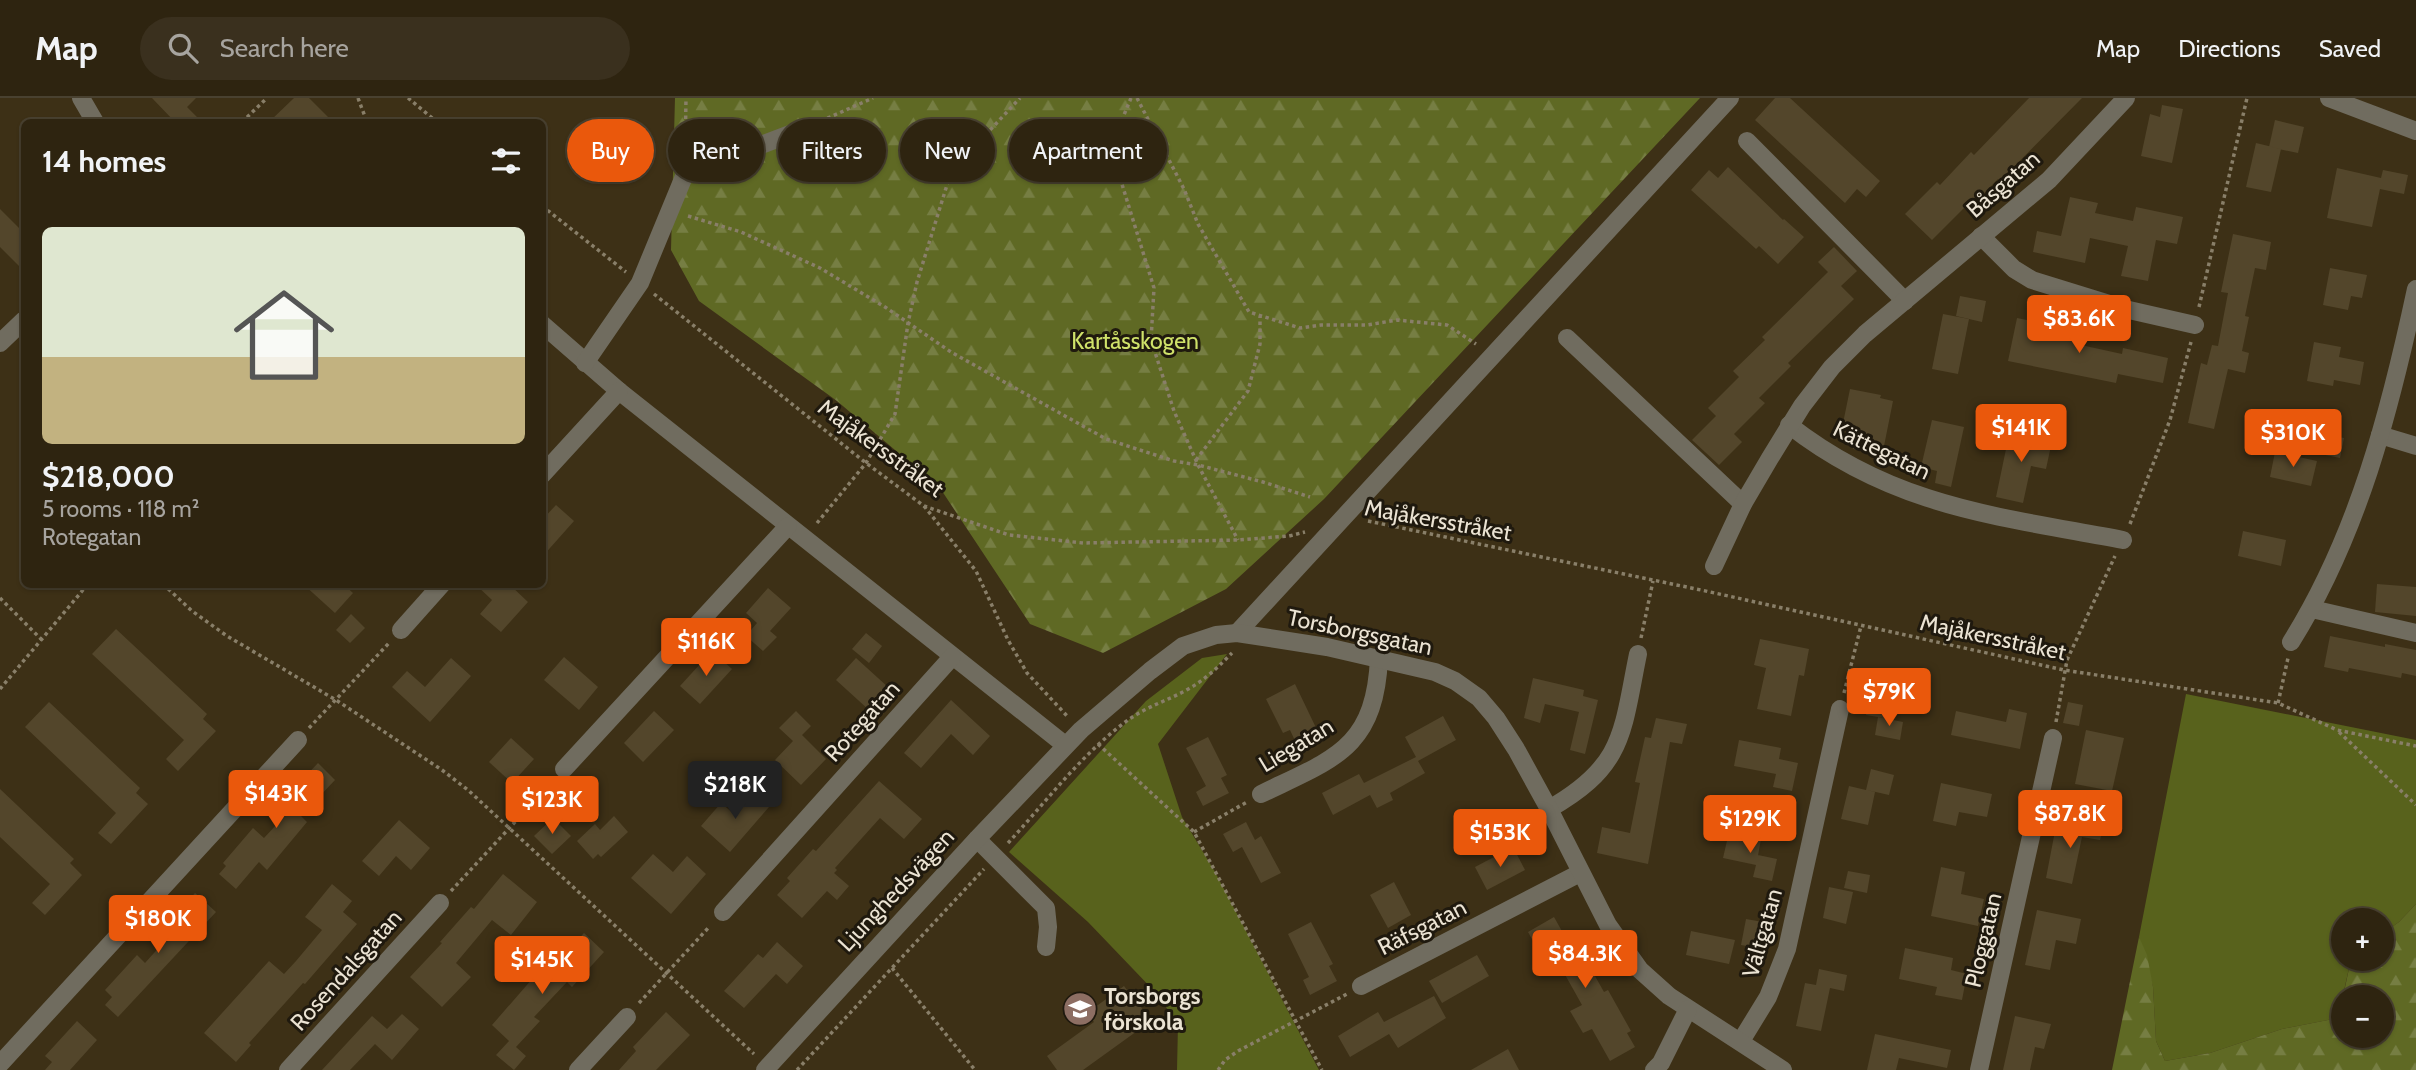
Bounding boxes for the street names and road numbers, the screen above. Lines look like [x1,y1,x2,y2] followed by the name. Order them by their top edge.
[1961,144,2045,224] street label: Båsgatan
[813,393,950,503] street label: Majåkersstråket
[1829,414,1935,486] street label: Kättegatan
[1362,493,1514,547] street label: Majåkersstråket
[1285,603,1435,661] street label: Torsborgsgatan
[1917,608,2069,666] street label: Majåkersstråket
[818,675,906,767] street label: Rotegatan
[1254,712,1338,778] street label: Liegatan
[832,823,960,957] street label: Ljunghedsvägen
[1736,885,1788,981] street label: Vältgatan
[1959,890,2007,990] street label: Ploggatan
[1373,893,1471,961] street label: Räfsgatan
[284,904,408,1036] street label: Rosendalsgatan

